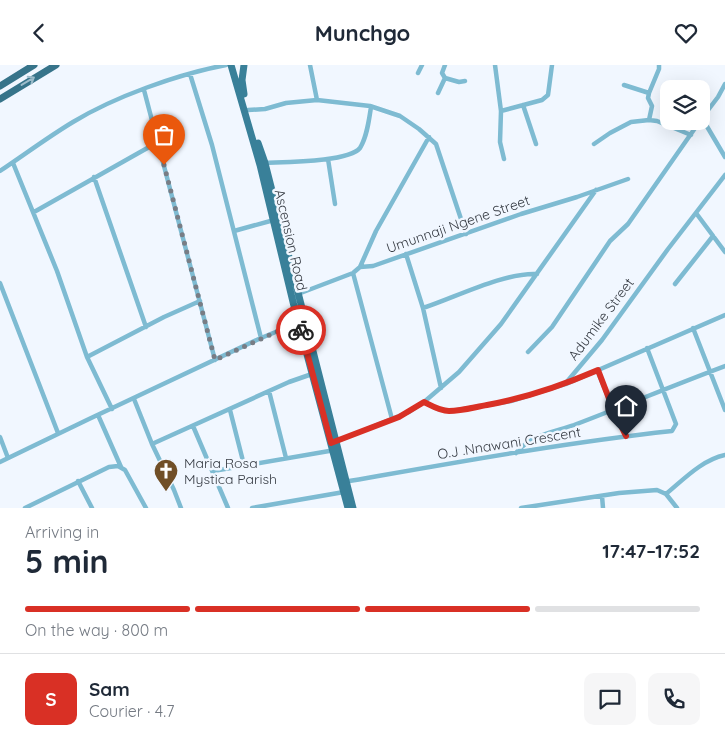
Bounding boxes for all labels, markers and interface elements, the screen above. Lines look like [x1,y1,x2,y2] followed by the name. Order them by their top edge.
[25,19,53,47] icon: back
[315,19,410,47] text: Munchgo
[672,19,700,47] icon: heart
[20,76,35,86] one-way arrow
[660,80,710,130] map controls
[660,80,710,130] button: layers
[143,114,185,165] pin
[150,121,178,149] icon: bag
[271,188,311,292] street label: Ascension Road
[384,191,532,257] street label: Umunnaji Ngene Street
[564,274,638,364] street label: Adumike Street
[276,305,326,355] courier
[287,316,315,344] icon: bike
[605,385,647,436] pin
[612,392,640,420] icon: home
[436,423,582,463] street label: O.J .Nnawani Crescent
[184,454,277,488] place label: Maria Rosa Mystica Parish
[153,458,179,492] church icon: Maria Rosa Mystica Parish
[25,522,99,542] text: Arriving in
[602,539,700,563] text: 17:47–17:52
[25,541,109,581] text: 5 min
[25,620,168,640] text: On the way · 800 m
[584,673,636,725] button: chat
[648,673,700,725] button: phone
[89,677,130,701] text: Sam
[45,687,57,711] text: S
[89,701,174,721] text: Courier · 4.7

